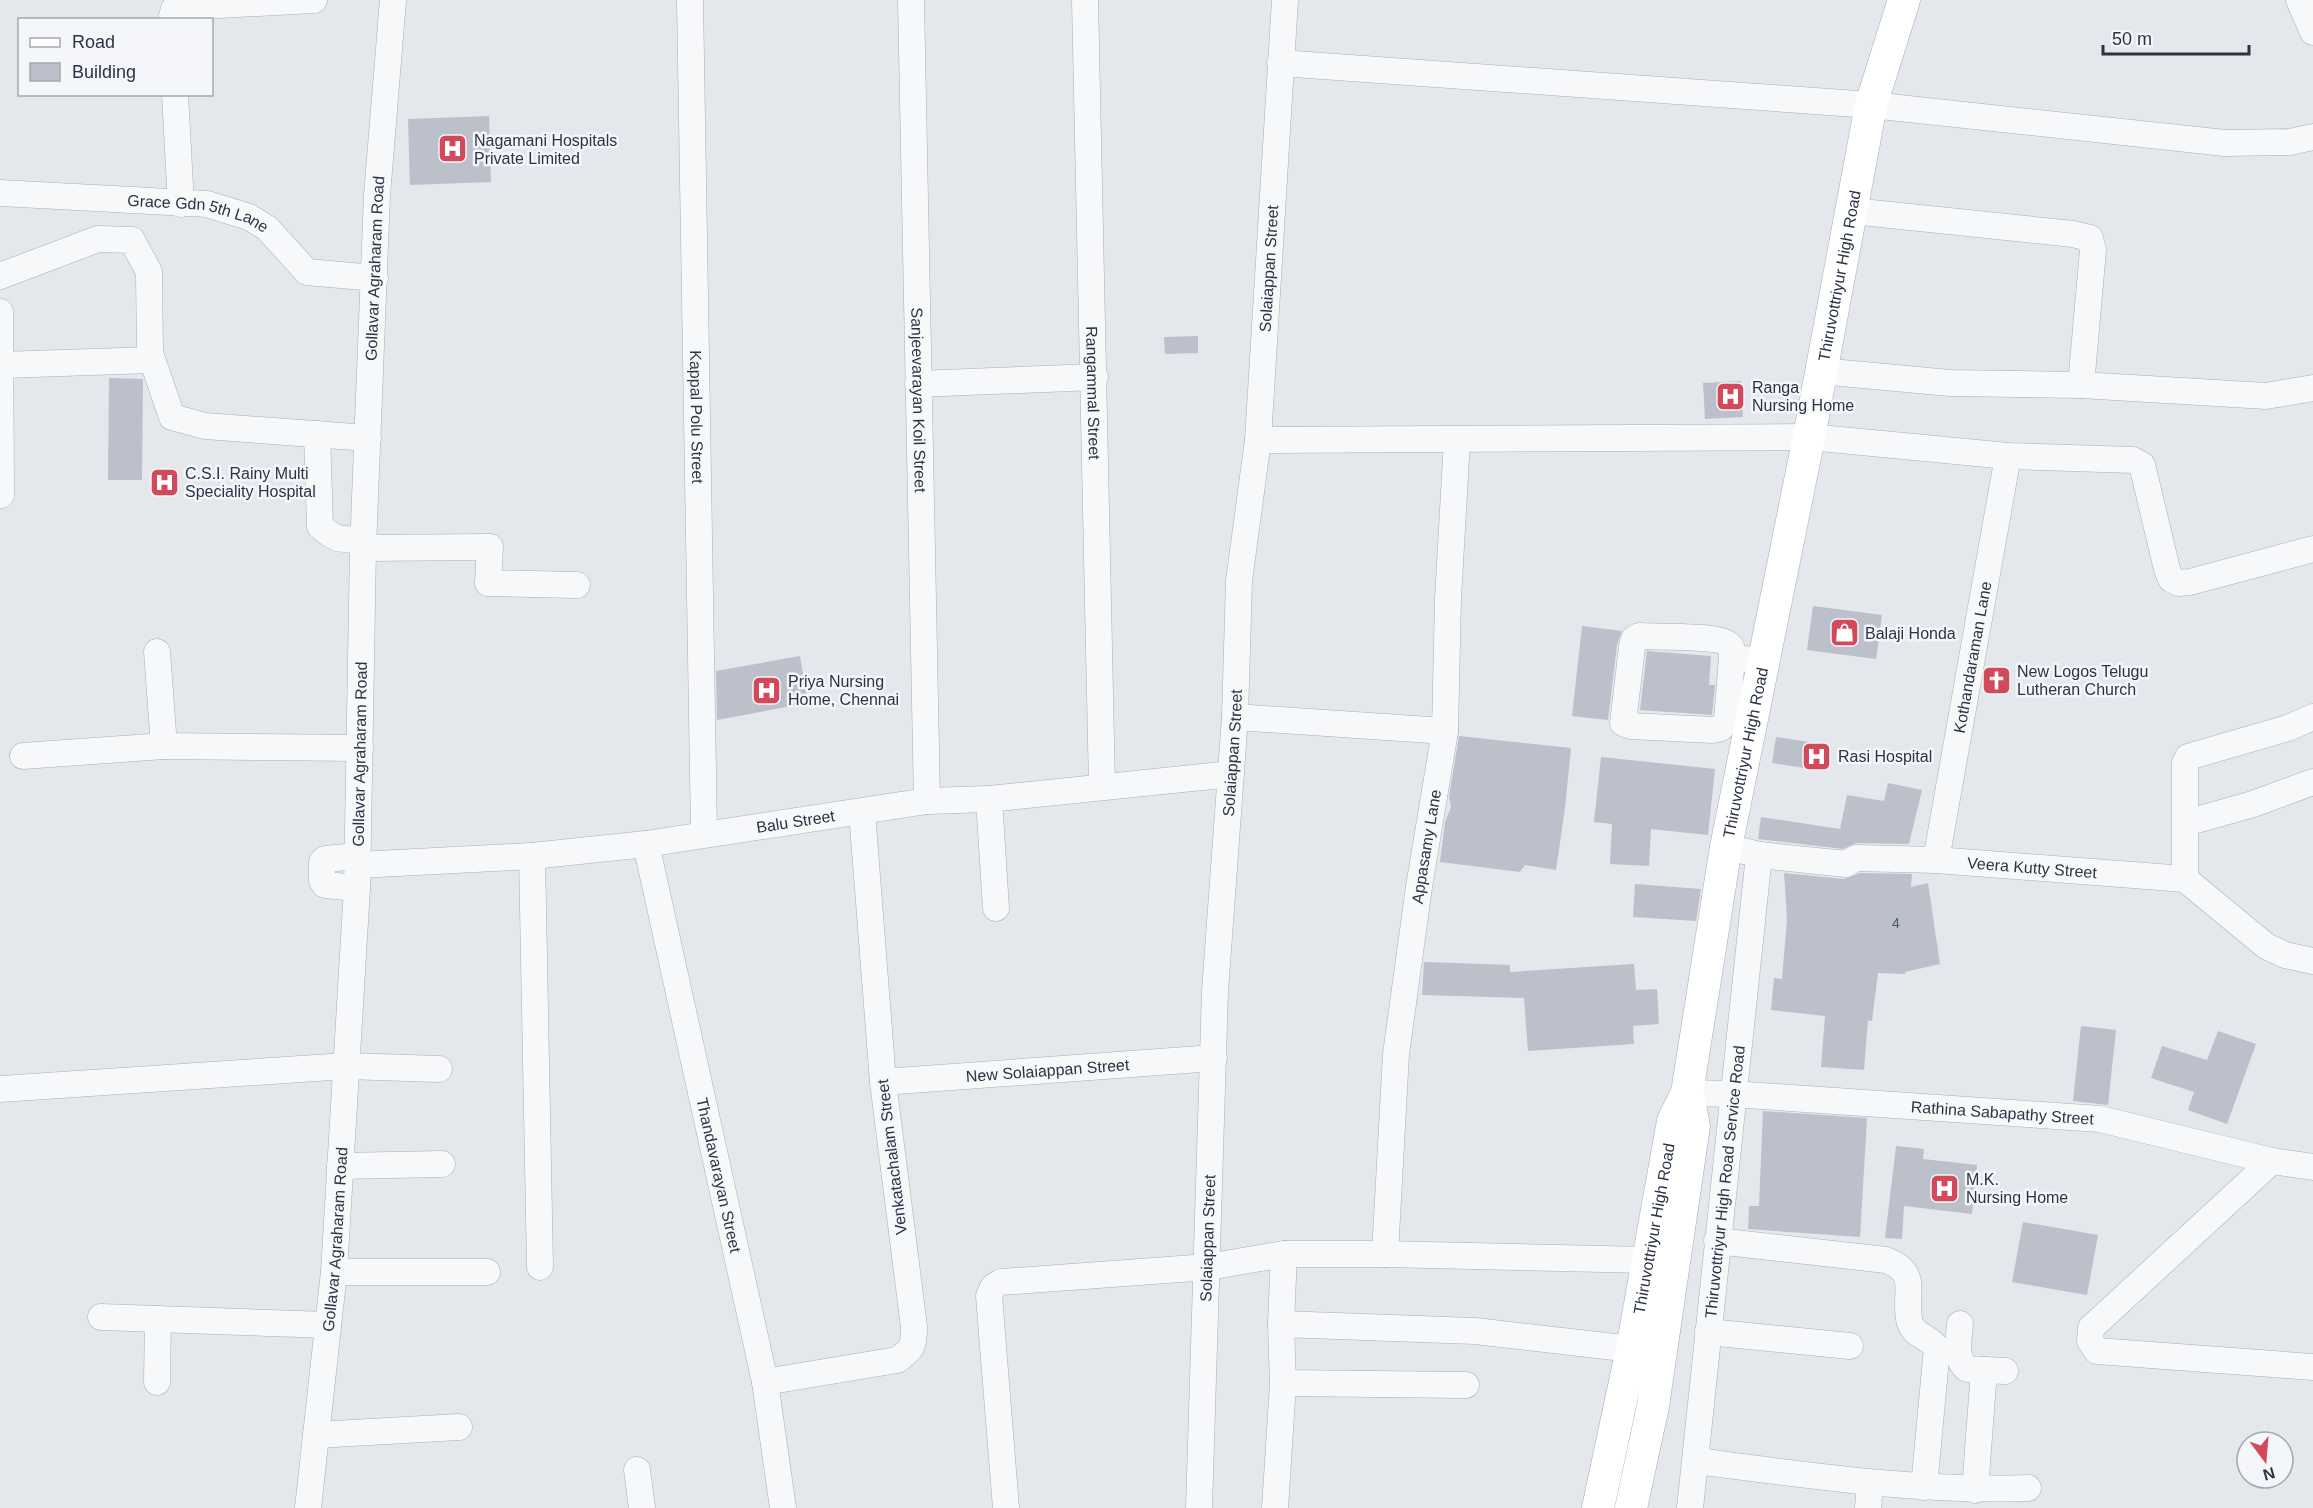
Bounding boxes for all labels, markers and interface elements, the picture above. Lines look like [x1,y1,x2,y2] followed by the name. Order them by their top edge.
[18,18,213,96] legend
[2103,18,2248,56] scale bar
[2112,29,2152,49] text: 50 m
[72,32,115,52] text: Road
[72,62,136,82] text: Building
[474,132,617,167] place label: Nagamani Hospitals Private Limited
[437,133,469,165] hospital icon: Nagamani Hospitals Private Limited
[362,175,387,361] street label: Gollavar Agraharam Road
[1815,189,1863,363] street label: Thiruvottriyur High Road
[127,191,272,235] street label: Grace Gdn 5th Lane
[1256,204,1281,333] street label: Solaiappan Street
[909,307,929,493] street label: Sanjeevarayan Koil Street
[1084,326,1103,460] street label: Rangammal Street
[687,350,707,484] street label: Kappal Polu Street
[1752,379,1854,414] place label: Ranga Nursing Home
[1715,380,1747,412] hospital icon: Ranga Nursing Home
[185,465,316,500] place label: C.S.I. Rainy Multi Speciality Hospital
[148,466,180,498] hospital icon: C.S.I. Rainy Multi Speciality Hospital
[1950,580,1994,735] street label: Kothandaraman Lane
[1828,617,1860,649] shop icon: Balaji Honda
[1865,625,1956,642] place label: Balaji Honda
[349,661,369,847] street label: Gollavar Agraharam Road
[2017,663,2148,698] place label: New Logos Telugu Lutheran Church
[1980,664,2012,696] church icon: New Logos Telugu Lutheran Church
[1720,666,1771,839] street label: Thiruvottriyur High Road
[788,673,899,708] place label: Priya Nursing Home, Chennai
[751,674,783,706] hospital icon: Priya Nursing Home, Chennai
[1219,689,1244,817] street label: Solaiappan Street
[1801,740,1833,772] hospital icon: Rasi Hospital
[1838,748,1932,765] place label: Rasi Hospital
[1408,788,1444,905] street label: Appasamy Lane
[755,807,836,836] street label: Balu Street
[1967,854,2098,881] street label: Veera Kutty Street
[1892,915,1900,931] house number: 4
[1702,1045,1747,1319] street label: Thiruvottriyur High Road Service Road
[965,1056,1130,1084] street label: New Solaiappan Street
[874,1078,910,1236] street label: Venkatachalam Street
[694,1096,745,1255] street label: Thandavarayan Street
[1910,1098,2095,1127] street label: Rathina Sabapathy Street
[1630,1142,1677,1315] street label: Thiruvottriyur High Road
[319,1147,350,1333] street label: Gollavar Agraharam Road
[1966,1171,2068,1206] place label: M.K. Nursing Home
[1929,1172,1961,1204] hospital icon: M.K. Nursing Home
[1197,1174,1218,1302] street label: Solaiappan Street
[2235,1430,2295,1490] north arrow
[2261,1464,2277,1484] text: N

